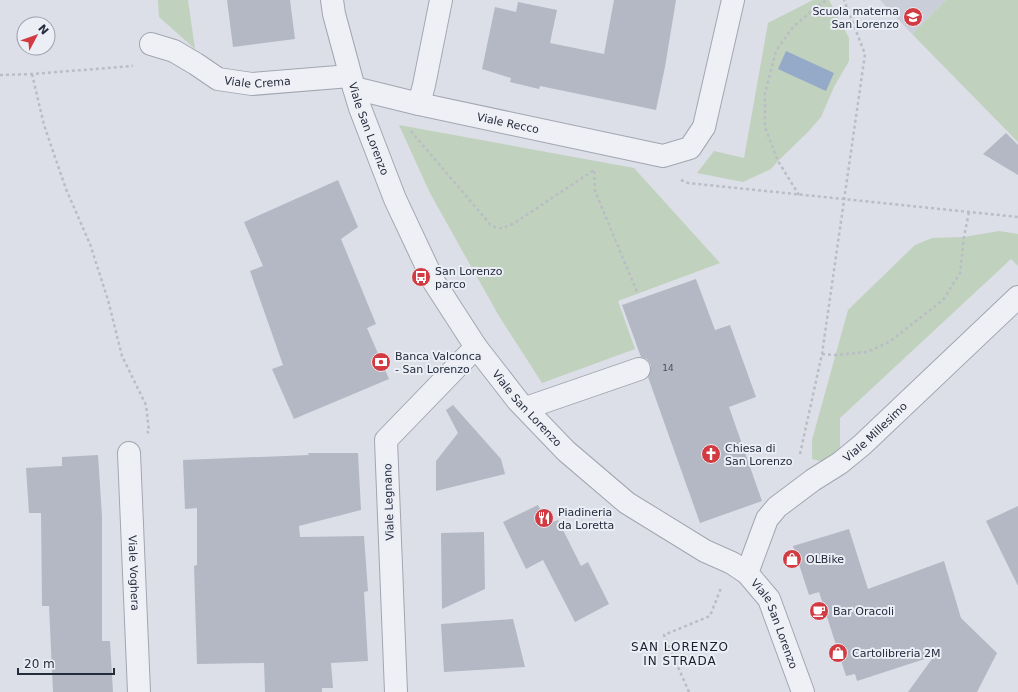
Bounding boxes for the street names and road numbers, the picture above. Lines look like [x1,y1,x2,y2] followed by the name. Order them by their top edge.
[223,74,291,91] street label: Viale Crema
[346,81,392,177] street label: Viale San Lorenzo
[476,110,541,136] street label: Viale Recco
[490,367,565,449] street label: Viale San Lorenzo
[840,399,910,464] street label: Viale Millesimo
[381,463,397,541] street label: Viale Legnano
[126,535,142,611] street label: Viale Voghera
[748,576,800,671] street label: Viale San Lorenzo

